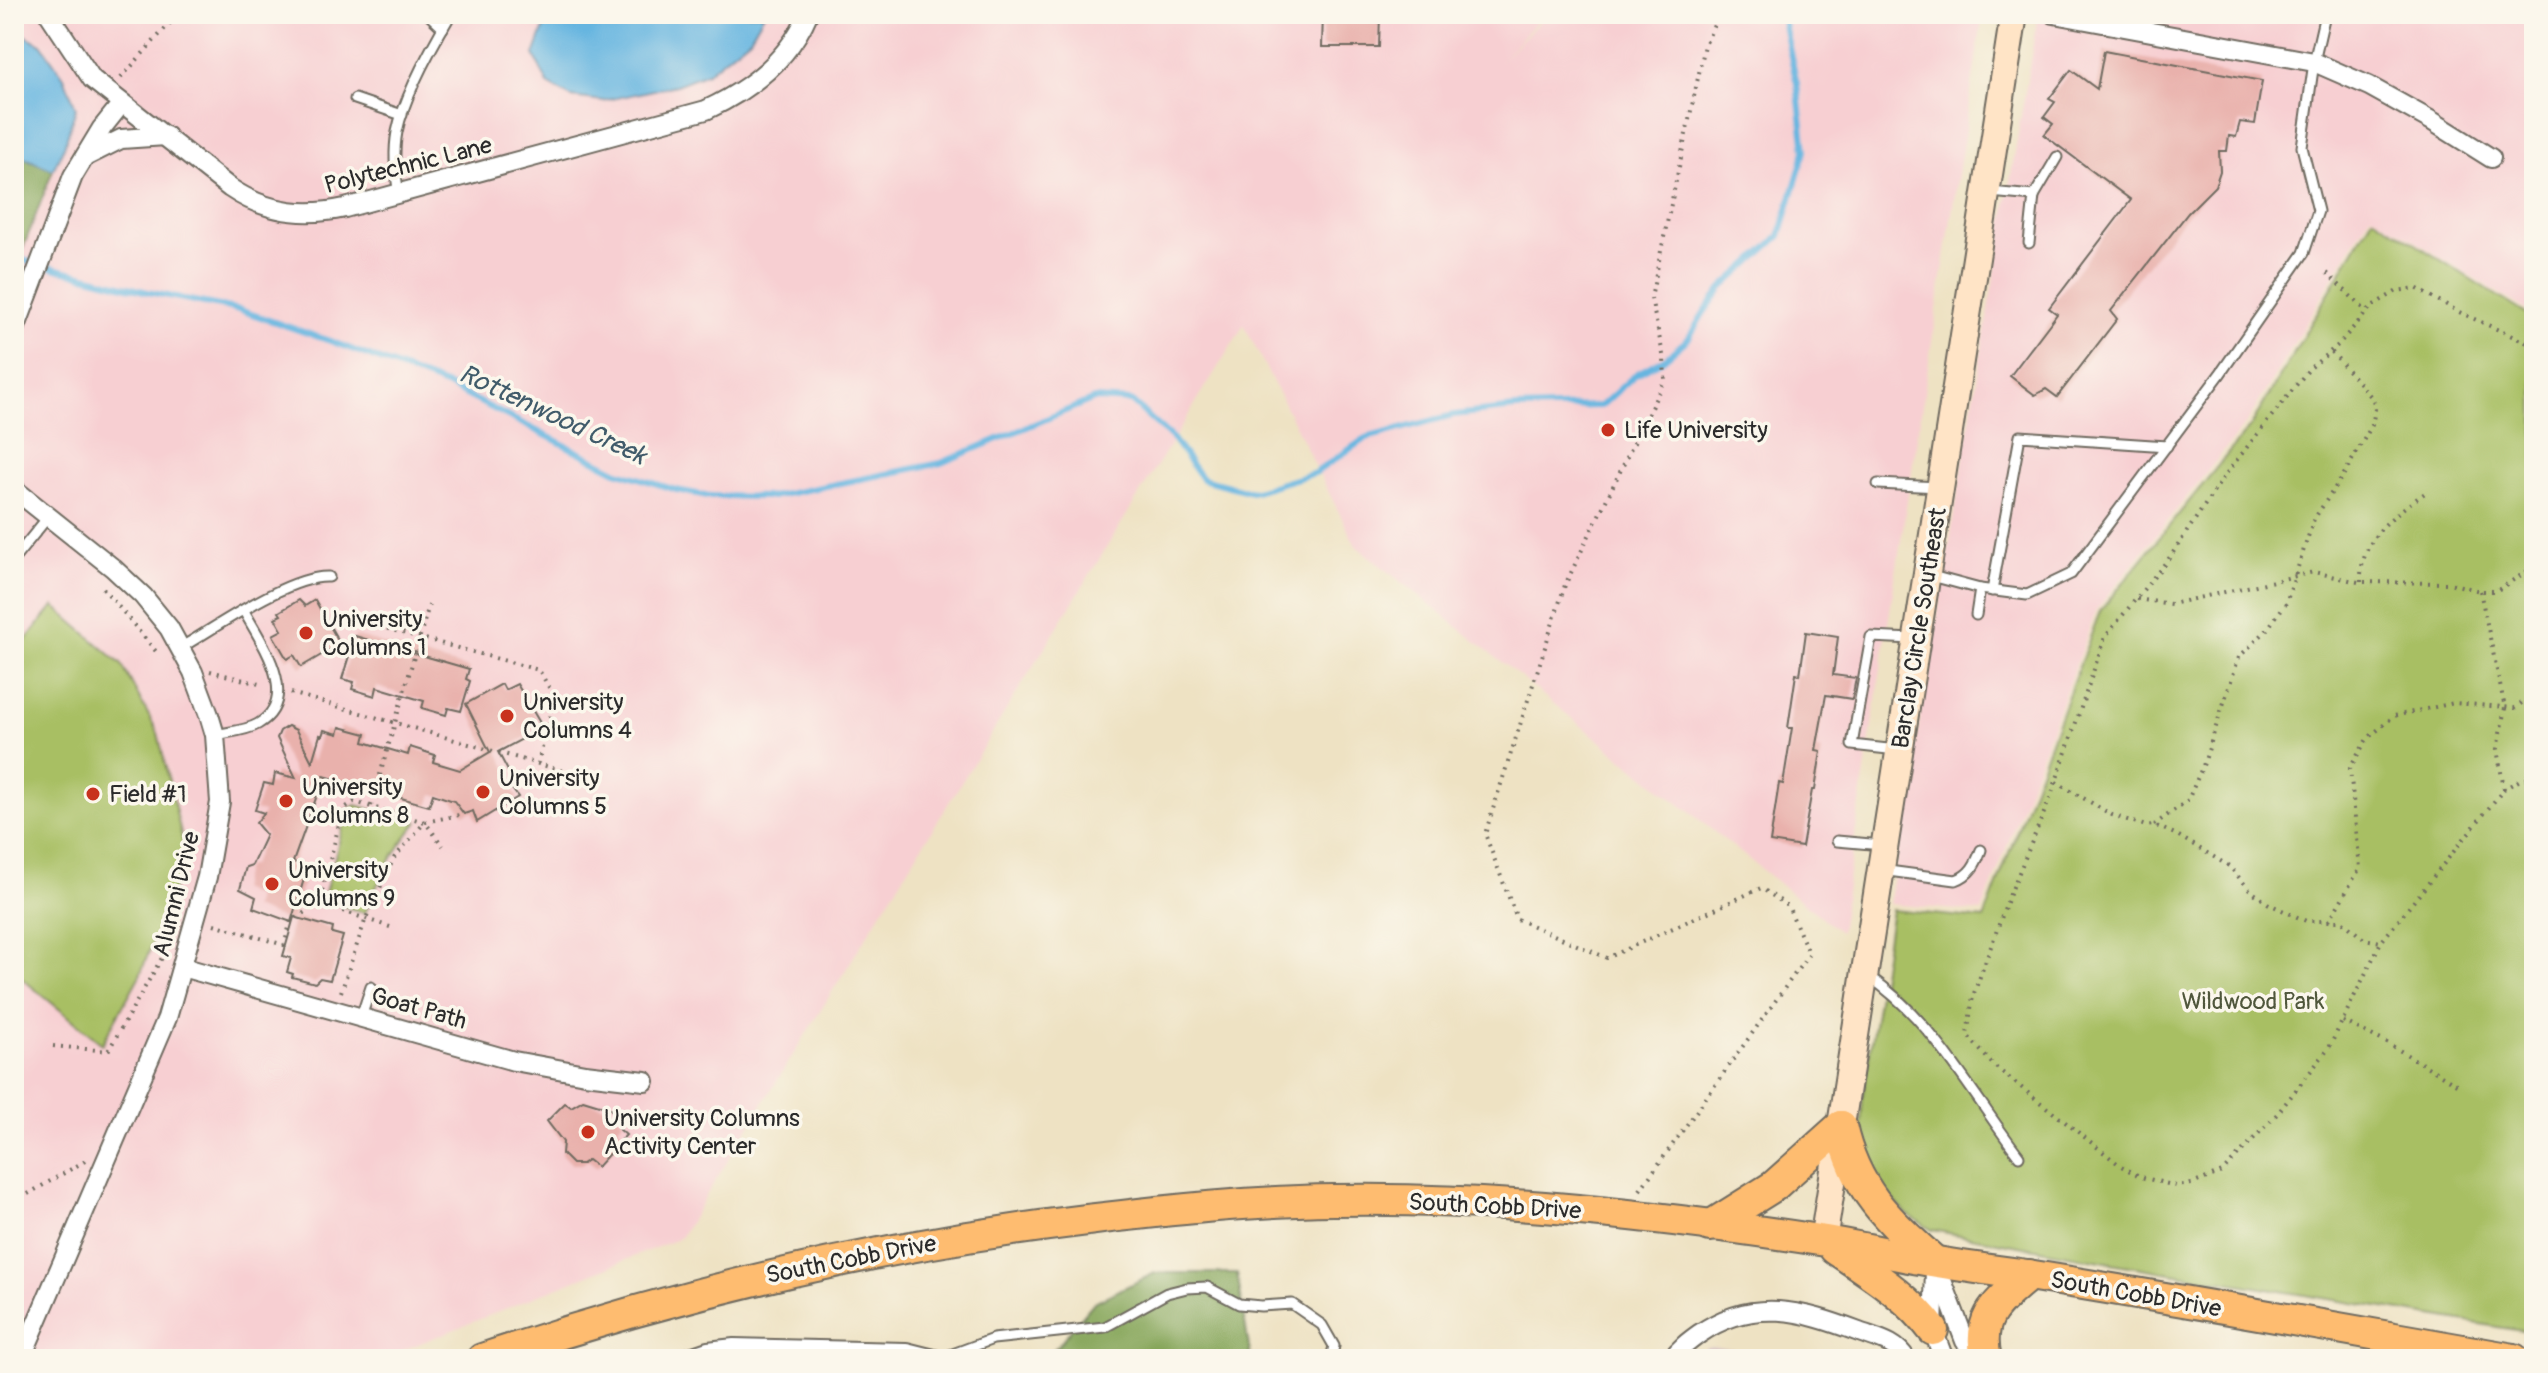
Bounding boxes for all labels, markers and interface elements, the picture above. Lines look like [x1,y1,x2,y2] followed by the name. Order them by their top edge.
[321,131,495,200] street label: Polytechnic Lane
[454,358,653,473] water label: Rottenwood Creek
[1624,416,1768,445] place label: Life University
[1599,421,1617,439] marker: Life University
[1886,505,1953,751] street label: Barclay Circle Southeast
[322,605,427,662] place label: University Columns 1
[297,624,315,642] marker: University Columns 1
[523,688,632,745] place label: University Columns 4
[498,707,516,725] marker: University Columns 4
[499,764,607,821] place label: University Columns 5
[302,773,409,830] place label: University Columns 8
[109,780,187,809] place label: Field #1
[474,783,492,801] marker: University Columns 5
[84,785,102,803] marker: Field #1
[277,792,295,810] marker: University Columns 8
[147,828,206,960] street label: Alumni Drive
[288,856,395,913] place label: University Columns 9
[263,875,281,893] marker: University Columns 9
[368,981,470,1036] street label: Goat Path
[2181,987,2325,1016] park label: Wildwood Park
[604,1104,800,1161] place label: University Columns Activity Center
[579,1123,597,1141] marker: University Columns Activity Center
[1408,1187,1582,1226] street label: South Cobb Drive
[764,1229,939,1290] street label: South Cobb Drive
[2048,1265,2224,1324] street label: South Cobb Drive

